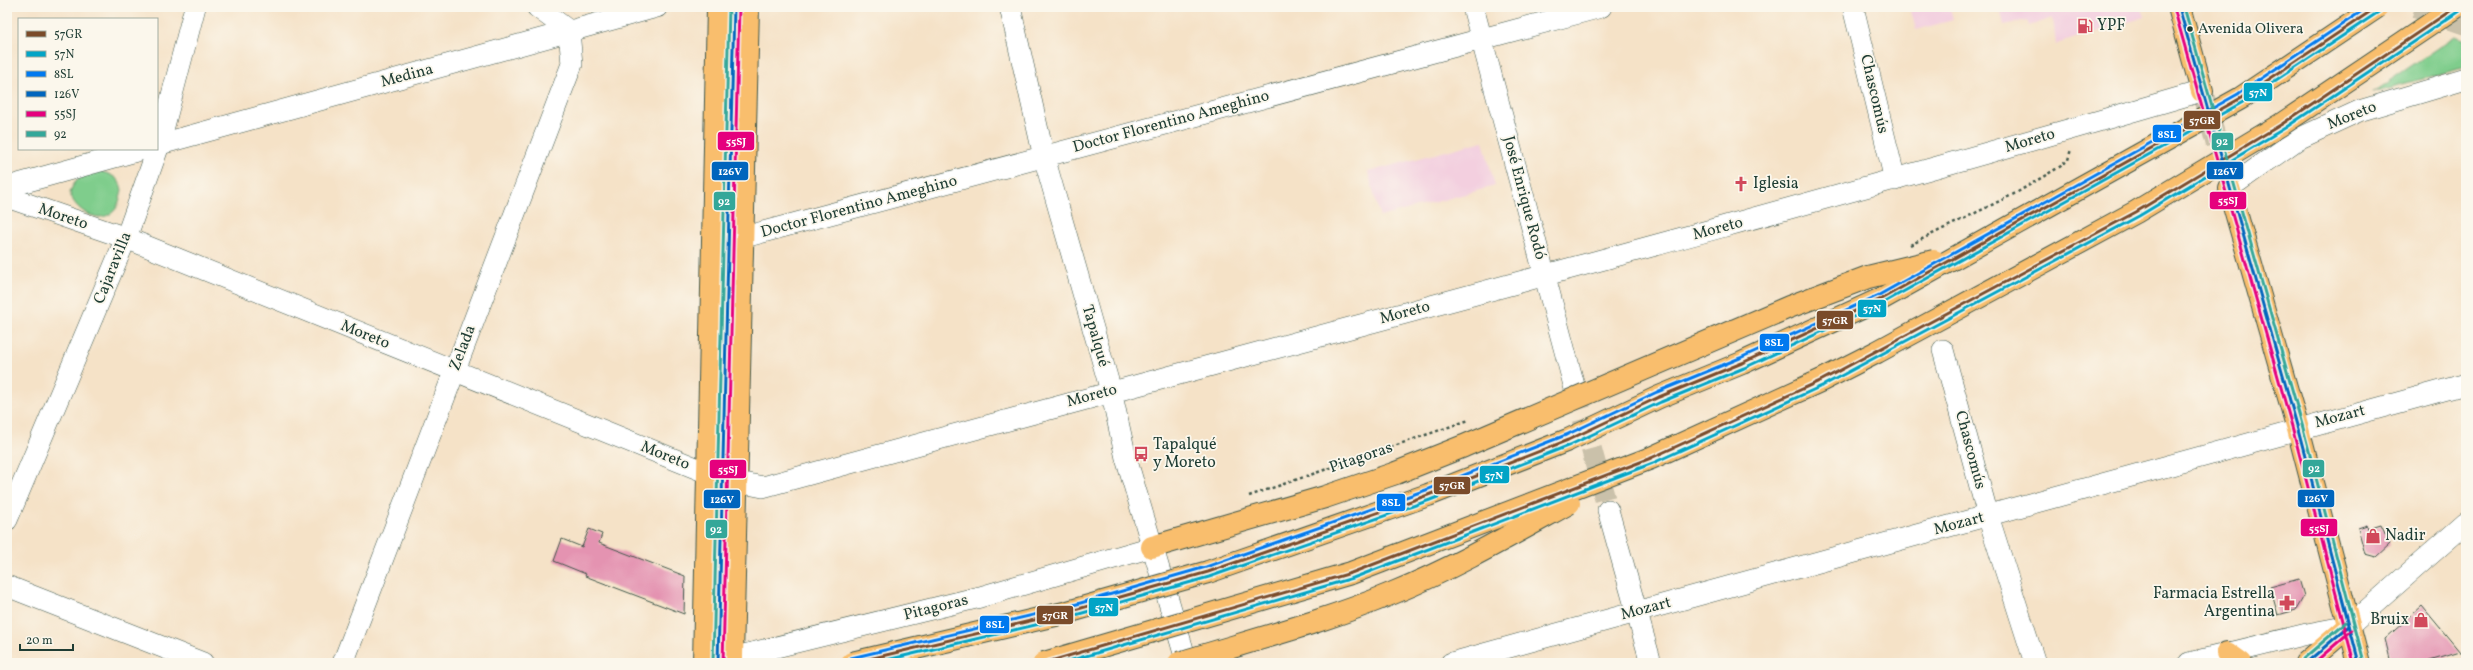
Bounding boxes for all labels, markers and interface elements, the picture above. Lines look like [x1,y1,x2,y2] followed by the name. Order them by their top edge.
[2097,15,2125,37] place label: YPF
[2076,17,2094,35] fuel station icon: YPF
[18,18,158,150] legend
[2198,19,2304,40] place label: Avenida Olivera
[2185,24,2195,34] marker: Avenida Olivera
[54,27,83,43] text: 57GR
[54,47,75,63] text: 57N
[1854,52,1894,136] street label: Chascomús
[378,58,436,94] street label: Medina
[54,67,74,83] text: 8SL
[2243,82,2273,102] line badge: 57N
[1070,85,1272,159] street label: Doctor Florentino Ameghino
[2249,86,2267,101] text: 57N
[54,87,79,103] text: 126V
[2324,96,2380,136] street label: Moreto
[54,107,76,123] text: 55SJ
[2183,110,2221,130] line badge: 57GR
[2189,114,2215,129] text: 57GR
[2002,123,2058,159] street label: Moreto
[2152,124,2182,143] line badge: 8SL
[54,127,67,143] text: 92
[2158,128,2177,143] text: 8SL
[717,131,755,151] line badge: 55SJ
[2211,132,2234,151] line badge: 92
[1497,134,1551,262] street label: José Enrique Rodó
[726,135,746,150] text: 55SJ
[2216,135,2228,150] text: 92
[711,161,749,181] line badge: 126V
[2206,161,2244,180] line badge: 126V
[718,165,742,180] text: 126V
[2213,165,2237,180] text: 126V
[758,170,960,244] street label: Doctor Florentino Ameghino
[1753,173,1799,195] place label: Iglesia
[1732,175,1750,193] church icon: Iglesia
[713,191,736,211] line badge: 92
[2209,191,2247,210] line badge: 55SJ
[2218,194,2238,209] text: 55SJ
[718,195,730,210] text: 92
[35,198,91,236] street label: Moreto
[1690,212,1746,246] street label: Moreto
[89,229,137,307] street label: Cajaravilla
[1377,296,1433,330] street label: Moreto
[1857,299,1887,318] line badge: 57N
[1076,302,1114,370] street label: Tapalqué
[1863,302,1881,317] text: 57N
[1816,310,1854,330] line badge: 57GR
[1822,314,1848,329] text: 57GR
[337,315,393,355] street label: Moreto
[444,322,482,374] street label: Zelada
[1759,333,1790,352] line badge: 8SL
[1765,336,1784,351] text: 8SL
[1064,379,1120,413] street label: Moreto
[2312,400,2368,434] street label: Mozart
[1949,408,1991,492] street label: Chascomús
[1153,434,1217,474] place label: Tapalqué y Moreto
[637,436,693,476] street label: Moreto
[1326,437,1396,479] street label: Pitagoras
[1132,445,1150,463] bus stop icon: Tapalqué y Moreto
[709,459,747,479] line badge: 55SJ
[2302,459,2325,478] line badge: 92
[2308,462,2320,477] text: 92
[718,463,738,478] text: 55SJ
[1479,465,1510,484] line badge: 57N
[1485,469,1503,484] text: 57N
[1433,476,1471,495] line badge: 57GR
[1439,479,1465,494] text: 57GR
[703,489,741,509] line badge: 126V
[2297,489,2335,508] line badge: 126V
[2304,492,2328,507] text: 126V
[710,493,734,508] text: 126V
[1376,493,1406,512] line badge: 8SL
[1382,496,1401,511] text: 8SL
[1931,507,1987,541] street label: Mozart
[2300,518,2338,537] line badge: 55SJ
[705,519,728,539] line badge: 92
[2309,522,2329,537] text: 55SJ
[710,523,722,538] text: 92
[2385,525,2426,547] place label: Nadir
[2364,527,2382,545] shop icon: Nadir
[2153,583,2275,623] place label: Farmacia Estrella Argentina
[901,589,971,627] street label: Pitagoras
[1618,592,1674,626] street label: Mozart
[2278,594,2296,612] pharmacy icon: Farmacia Estrella Argentina
[1088,597,1119,617] line badge: 57N
[1095,601,1113,616] text: 57N
[1036,605,1074,625] line badge: 57GR
[1042,609,1068,624] text: 57GR
[2370,609,2409,631] place label: Bruix
[2412,611,2430,629] shop icon: Bruix
[979,615,1010,634] line badge: 8SL
[986,618,1005,633] text: 8SL
[20,626,73,652] scale bar
[26,633,53,649] text: 20 m

